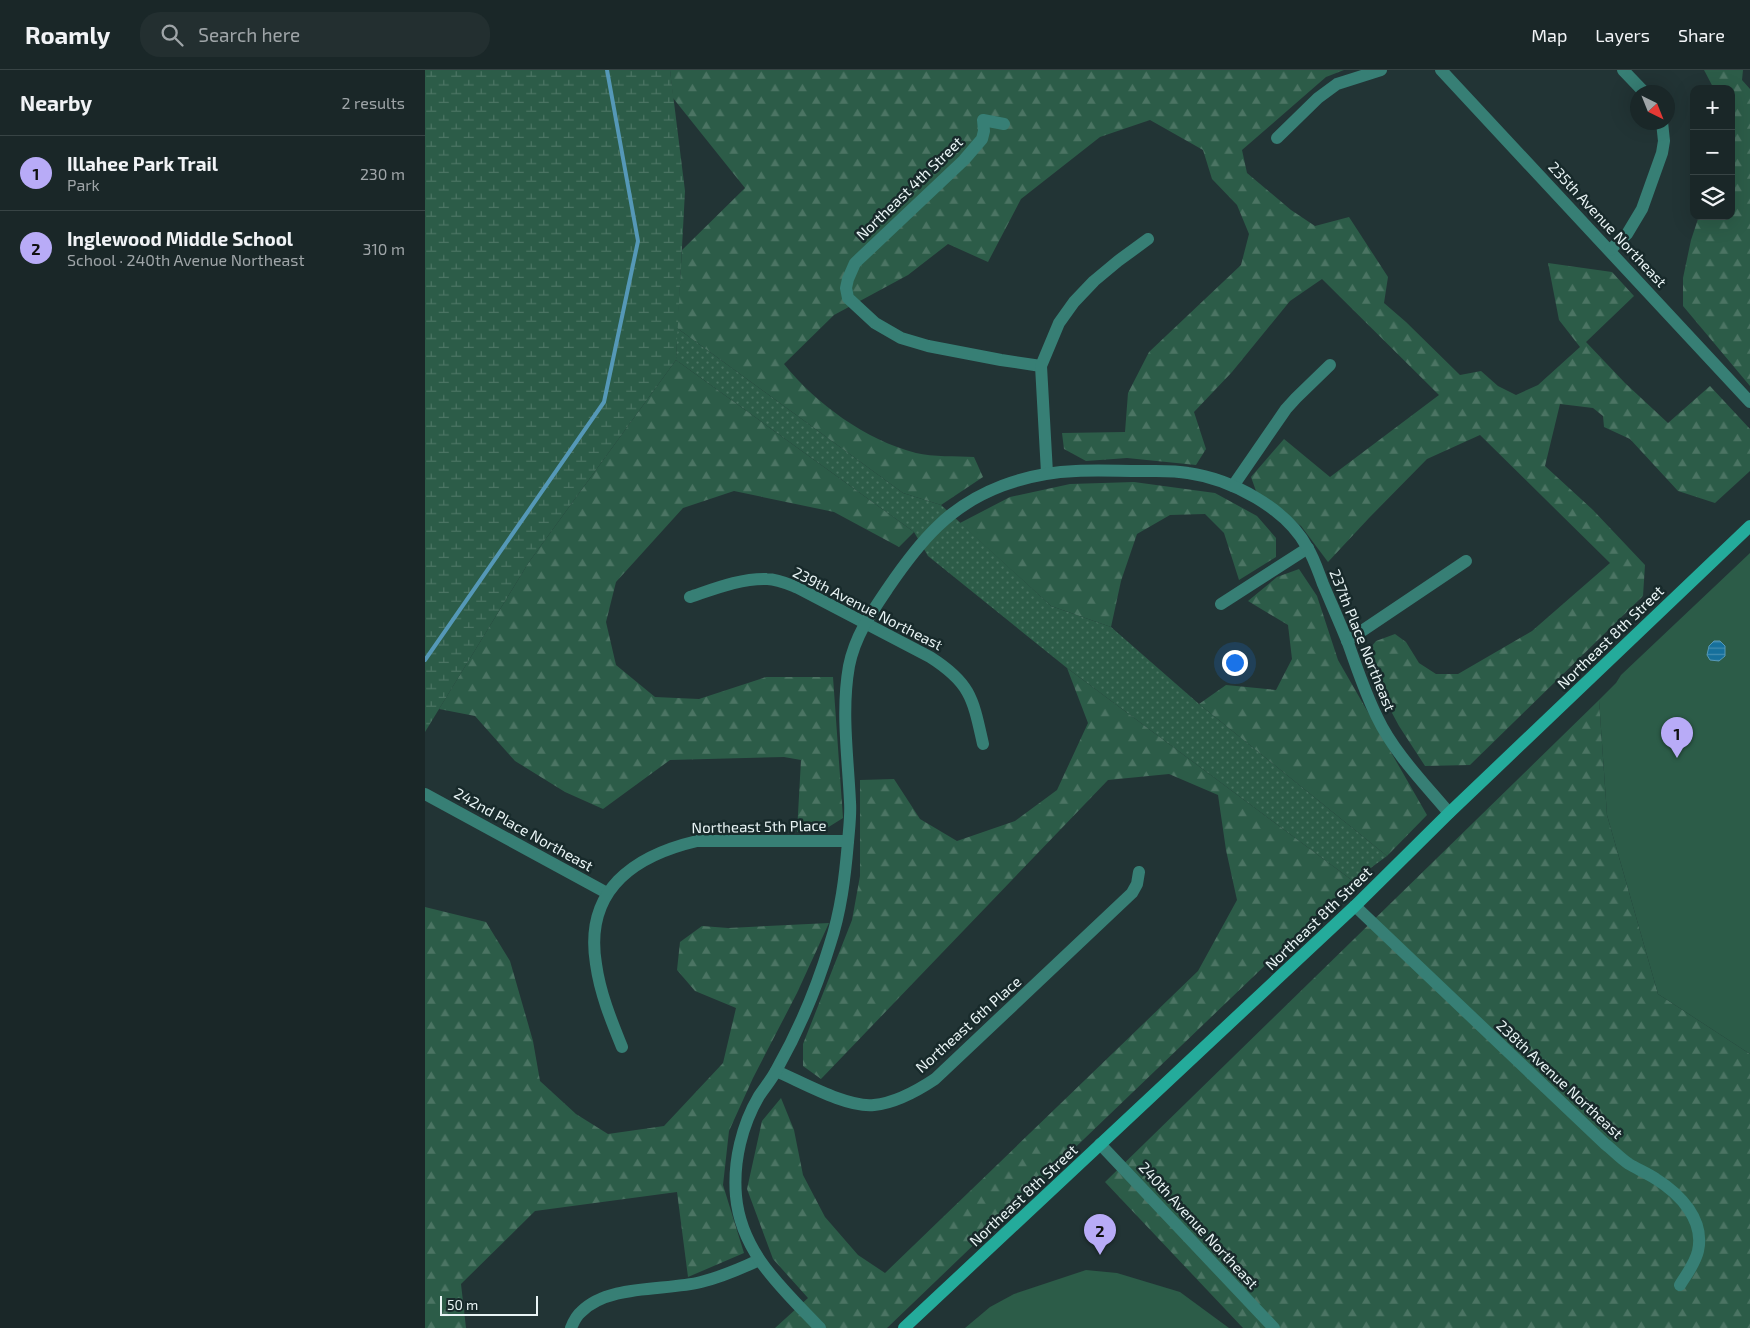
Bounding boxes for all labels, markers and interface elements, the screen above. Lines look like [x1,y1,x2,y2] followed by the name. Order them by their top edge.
[140,12,490,57] search box
[25,20,110,49] text: Roamly
[158,21,186,49] icon: search
[198,23,300,46] text: Search here
[1531,24,1567,46] text: Map
[1595,24,1650,46] text: Layers
[1678,24,1725,46] text: Share
[1630,85,1675,130] north arrow
[1690,85,1735,220] map controls
[1690,85,1735,130] button: +
[20,90,92,115] text: Nearby
[342,93,405,112] text: 2 results
[1690,130,1735,175] button: −
[852,132,966,244] street label: Northeast 4th Street
[67,152,218,175] text: Illahee Park Trail
[1545,158,1671,291] street label: 235th Avenue Northeast
[33,164,39,183] text: 1
[360,164,405,183] text: 230 m
[67,175,100,194] text: Park
[1690,175,1735,220] button: layers
[67,227,293,250] text: Inglewood Middle School
[31,239,41,258] text: 2
[363,239,405,258] text: 310 m
[67,250,305,269] text: School · 240th Avenue Northeast
[790,562,946,654] street label: 239th Avenue Northeast
[1326,566,1400,714] street label: 237th Place Northeast
[1553,581,1667,692] street label: Northeast 8th Street
[1222,650,1248,676] your location
[1661,717,1693,758] pin: 1
[451,783,597,875] street label: 242nd Place Northeast
[691,816,827,836] street label: Northeast 5th Place
[1261,862,1375,973] street label: Northeast 8th Street
[912,972,1024,1076] street label: Northeast 6th Place
[1493,1016,1627,1142] street label: 238th Avenue Northeast
[965,1140,1081,1250] street label: Northeast 8th Street
[1136,1158,1263,1292] street label: 240th Avenue Northeast
[1084,1214,1116,1255] pin: 2
[440,1293,537,1316] scale bar
[447,1296,478,1313] text: 50 m

